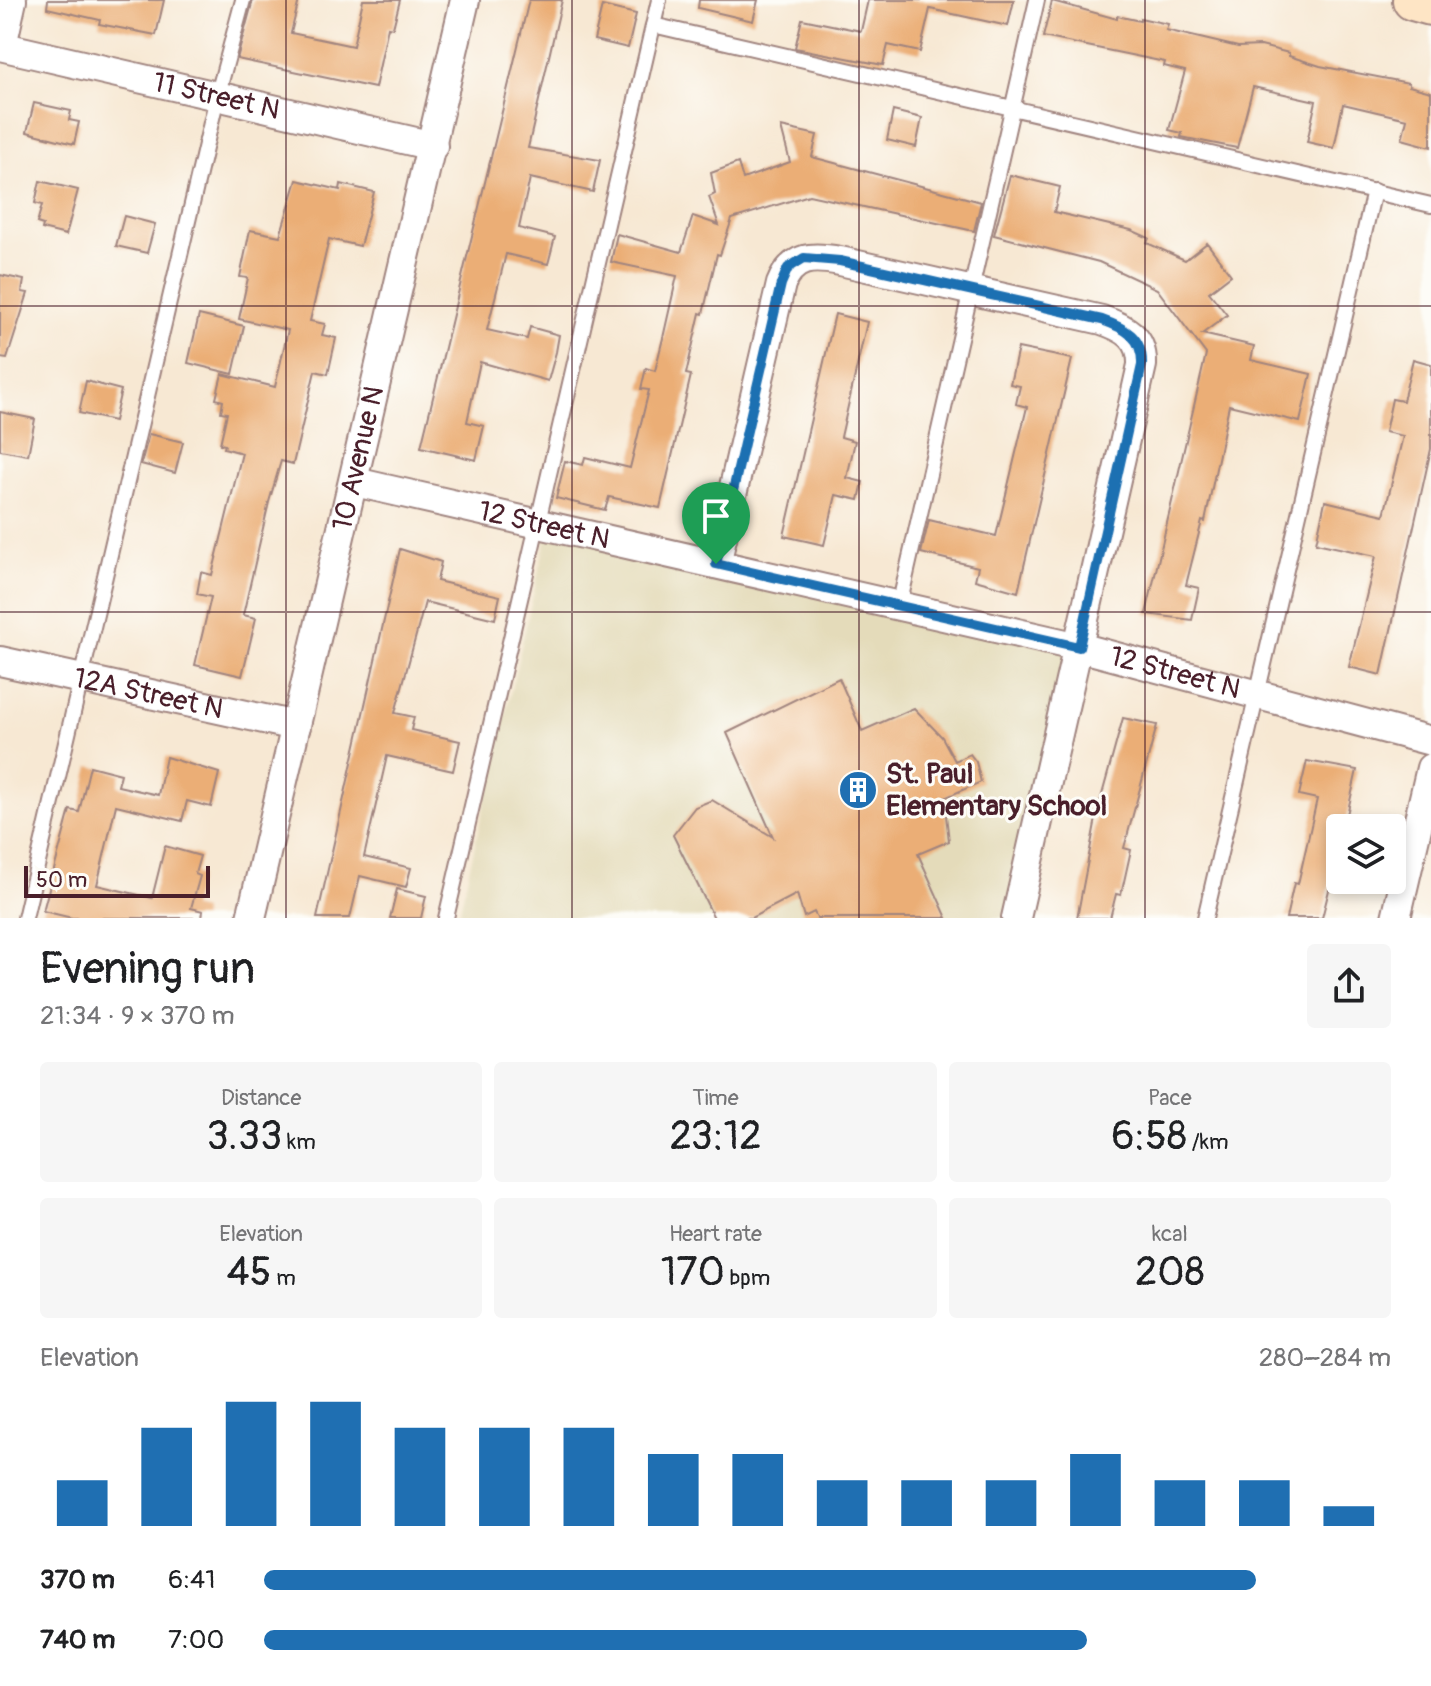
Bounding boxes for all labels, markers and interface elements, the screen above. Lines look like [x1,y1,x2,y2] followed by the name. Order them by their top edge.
[150,64,283,128] street label: 11 Street N
[324,383,392,534] street label: 10 Avenue N
[682,482,750,564] pin
[475,493,613,557] street label: 12 Street N
[694,494,738,538] icon: arrive
[1106,639,1244,707] street label: 12 Street N
[71,660,226,727] street label: 12A Street N
[886,757,1107,824] place label: St. Paul Elementary School
[837,769,879,811] building icon: St. Paul Elementary School
[1326,814,1406,894] map controls
[1326,814,1406,894] button: layers
[24,862,210,898] scale bar
[36,866,87,894] text: 50 m
[40,942,255,997] text: Evening run
[1307,944,1391,1028] button: share
[40,1000,235,1032] text: 21:34 · 9 × 370 m
[221,1084,301,1112] text: Distance
[693,1084,738,1112] text: Time
[1148,1084,1192,1112] text: Pace
[207,1112,282,1161] text: 3.33
[669,1112,762,1161] text: 23:12
[1111,1112,1187,1161] text: 6:58
[282,1128,316,1156] text: km
[1187,1128,1228,1156] text: /km
[219,1220,303,1248] text: Elevation
[669,1220,762,1248] text: Heart rate
[1152,1220,1188,1248] text: kcal
[227,1248,271,1297] text: 45
[661,1248,725,1297] text: 170
[1135,1248,1205,1297] text: 208
[271,1264,296,1292] text: m
[725,1264,770,1292] text: bpm
[40,1342,139,1374] text: Elevation
[1259,1342,1391,1374] text: 280–284 m
[40,1564,115,1596] text: 370 m
[168,1564,215,1596] text: 6:41
[40,1624,115,1656] text: 740 m
[168,1624,224,1656] text: 7:00

